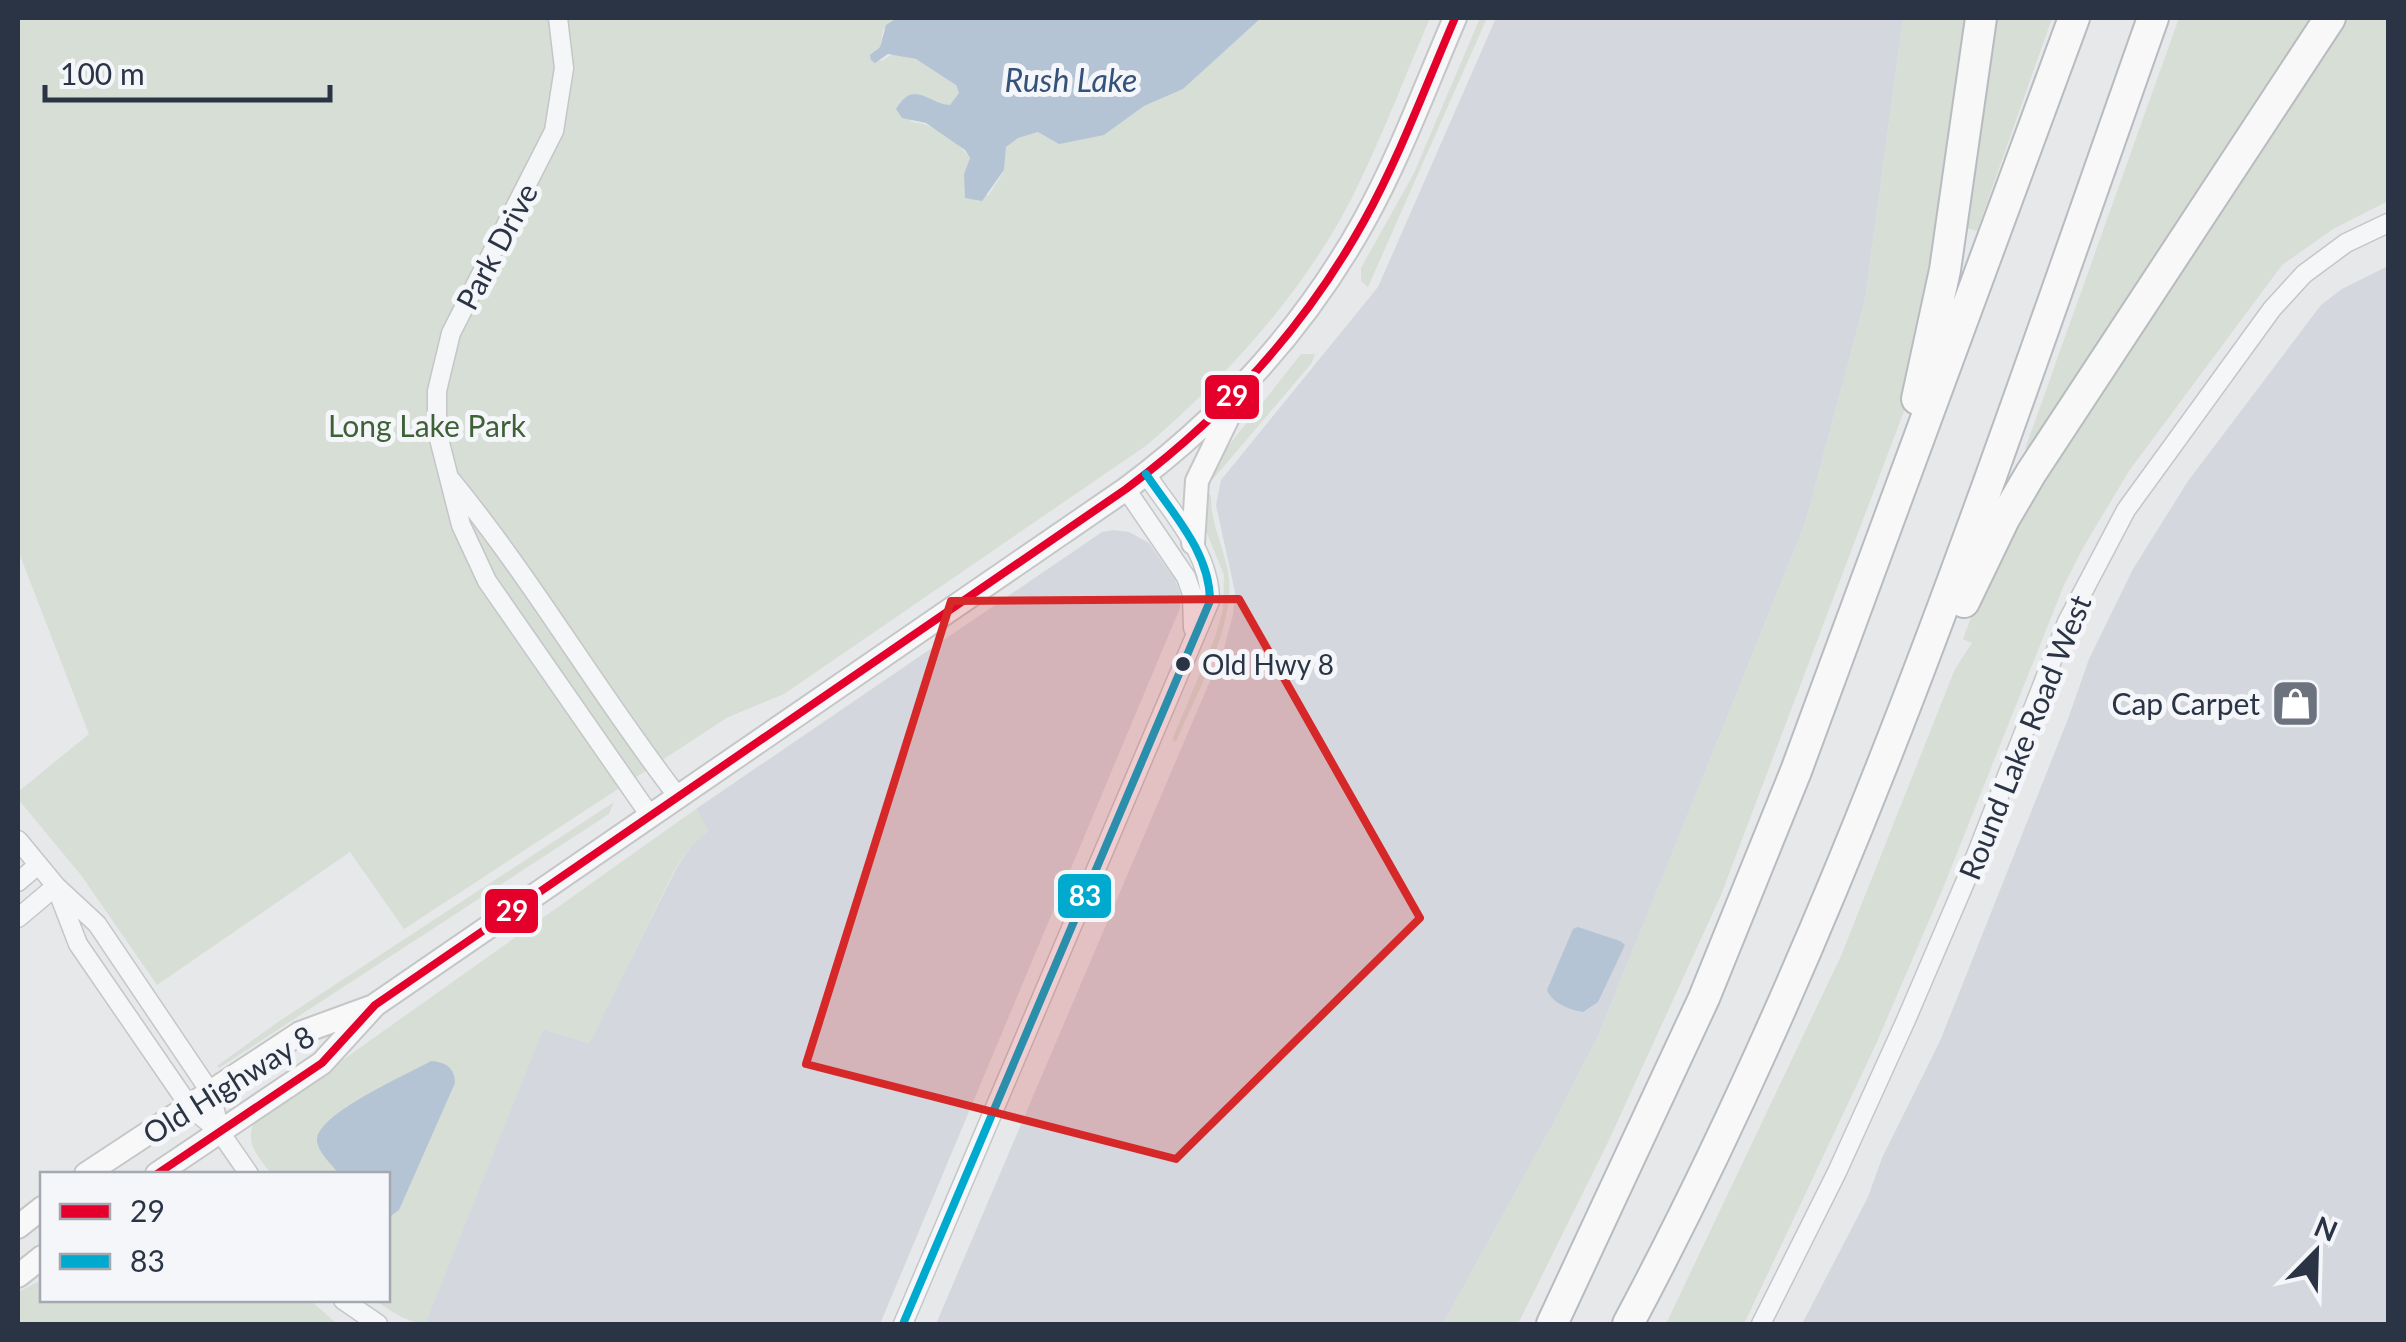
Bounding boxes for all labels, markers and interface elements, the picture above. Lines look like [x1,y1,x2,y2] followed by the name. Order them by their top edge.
[45,40,330,102] scale bar
[60,55,145,91] text: 100 m
[1005,60,1137,99] water label: Rush Lake
[448,177,544,315] street label: Park Drive
[1203,373,1261,421] line badge: 29
[1216,378,1248,412] text: 29
[328,407,527,443] park label: Long Lake Park
[1950,589,2098,885] street label: Round Lake Road West
[1202,647,1334,681] place label: Old Hwy 8
[1173,654,1193,674] marker: Old Hwy 8
[2269,677,2321,729] shop icon: Cap Carpet
[2111,685,2260,721] place label: Cap Carpet
[1056,872,1113,920] line badge: 83
[1069,878,1101,912] text: 83
[483,887,540,935] line badge: 29
[496,893,528,927] text: 29
[136,1017,320,1151] street label: Old Highway 8
[40,1172,390,1302] legend
[130,1192,165,1228] text: 29
[2266,1202,2366,1302] north arrow
[2310,1208,2343,1248] text: N
[130,1242,165,1278] text: 83

